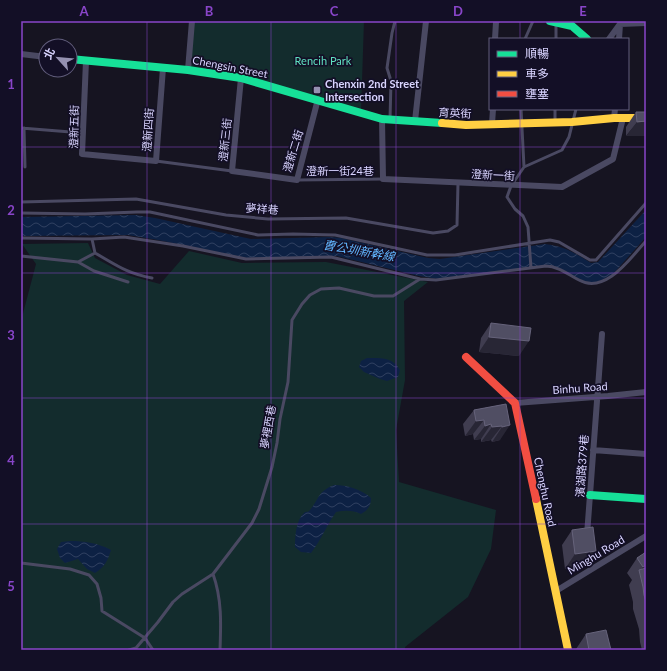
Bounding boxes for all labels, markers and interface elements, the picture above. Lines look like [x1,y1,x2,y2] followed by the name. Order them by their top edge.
[78,3,89,19] text: A
[205,3,214,19] text: B
[330,3,339,19] text: C
[453,3,463,19] text: D
[579,3,587,19] text: E
[38,38,78,78] north arrow
[489,38,629,110] legend
[40,45,57,61] text: 北
[525,46,549,61] text: 順暢
[191,53,269,80] street label: Chengsin Street
[295,54,352,67] park label: Rencih Park
[525,66,549,81] text: 車多
[7,76,15,92] text: 1
[325,77,420,103] place label: Chenxin 2nd Street Intersection
[312,85,322,95] marker: Chenxin 2nd Street Intersection
[525,86,549,101] text: 壅塞
[67,105,80,149] street label: 澄新五街
[438,105,472,120] street label: 育英街
[139,108,156,152] street label: 澄新四街
[216,117,233,163] street label: 澄新三街
[280,128,305,174] street label: 澄新二街
[306,164,374,177] street label: 澄新一街24巷
[471,167,515,182] street label: 澄新一街
[245,201,279,216] street label: 夢祥巷
[7,202,15,218] text: 2
[322,237,398,264] water label: 曹公圳新幹線
[7,327,15,343] text: 3
[552,379,608,396] street label: Binhu Road
[257,404,278,450] street label: 夢裡西巷
[573,434,590,498] street label: 濱湖路379巷
[7,452,15,468] text: 4
[532,456,559,528] street label: Chenghu Road
[565,532,627,577] street label: Minghu Road
[7,578,15,594] text: 5

